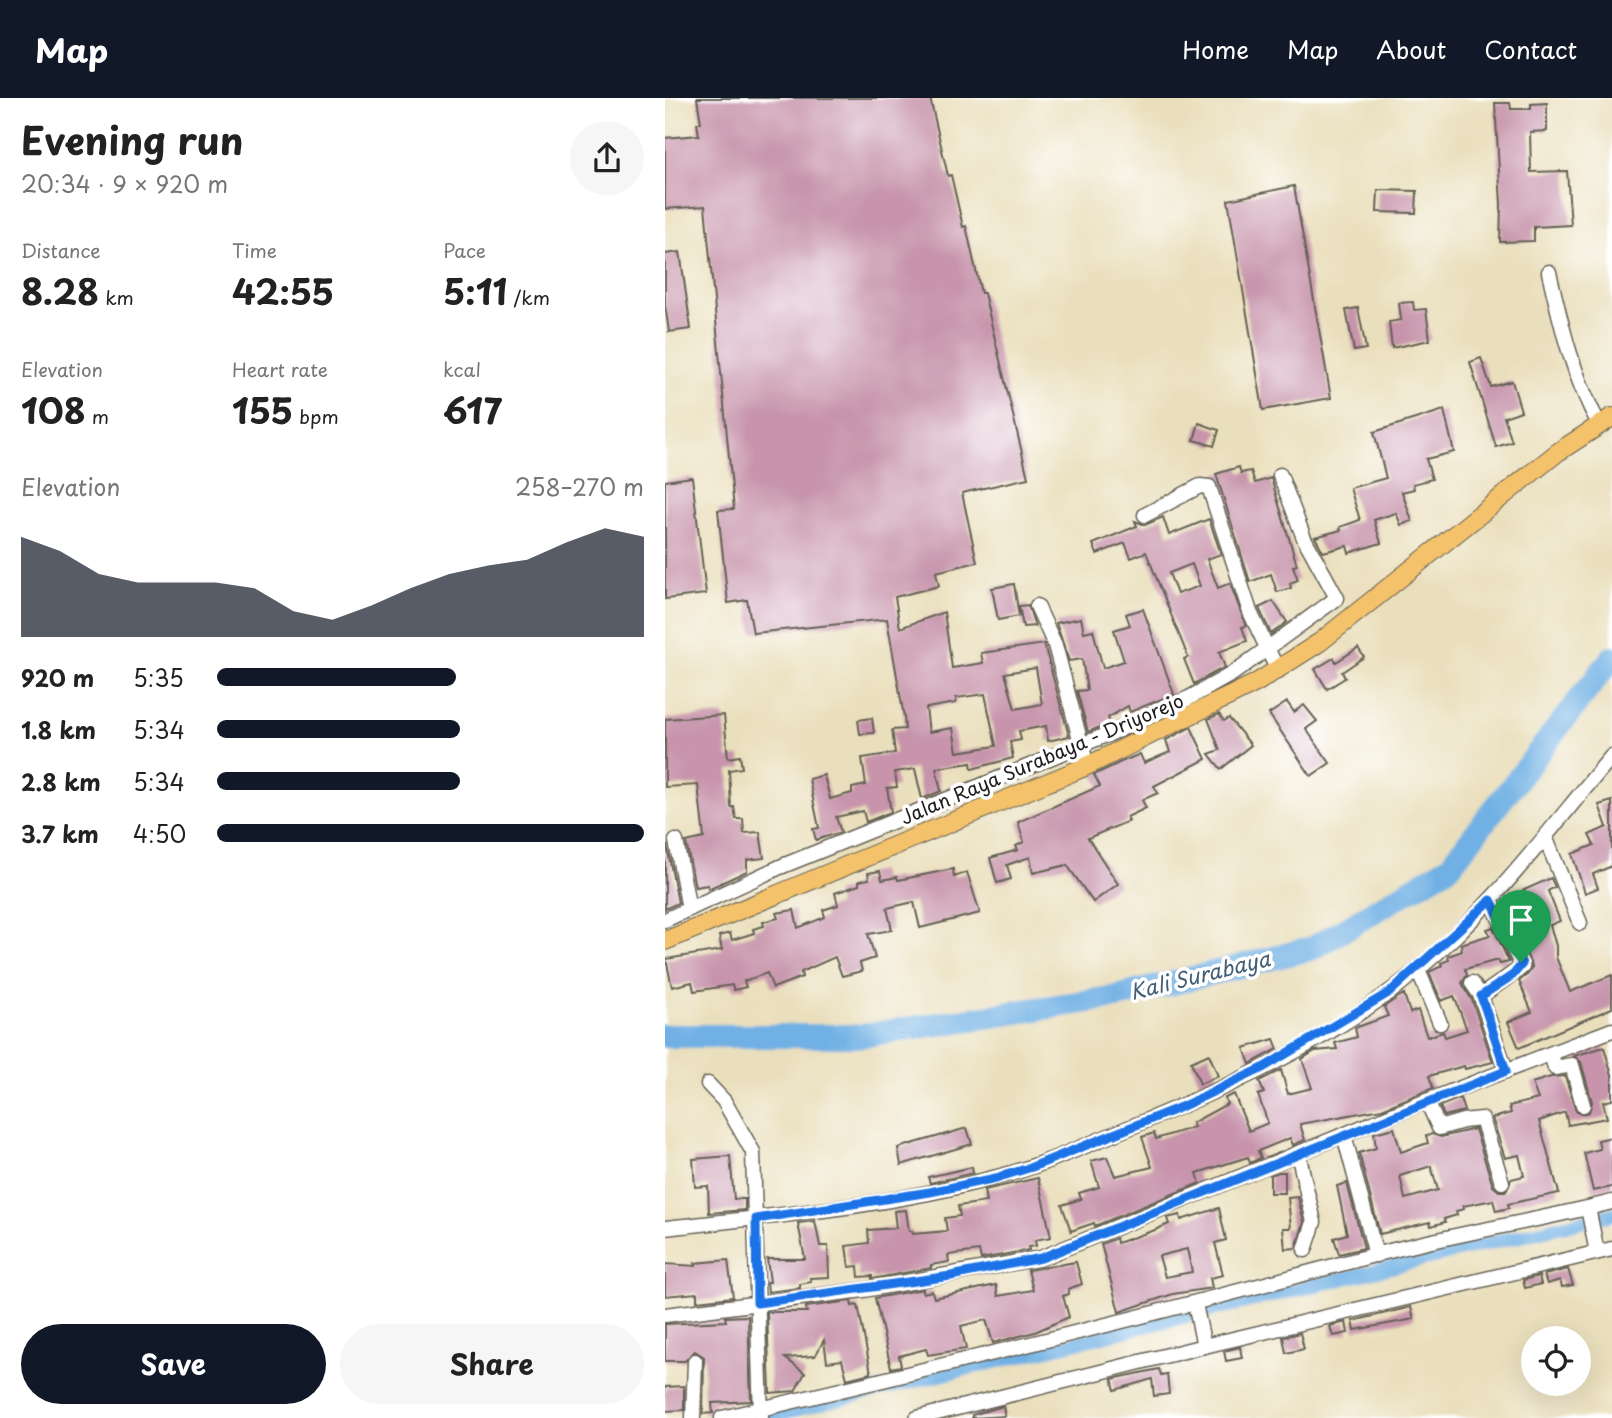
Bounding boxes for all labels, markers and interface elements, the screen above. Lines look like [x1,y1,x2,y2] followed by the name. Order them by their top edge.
[35,24,108,74] text: Map
[1182,31,1249,67] text: Home
[1287,31,1338,67] text: Map
[1376,31,1446,67] text: About
[1484,31,1577,67] text: Contact
[21,111,243,168] text: Evening run
[570,121,644,195] button: share
[21,166,228,201] text: 20:34 · 9 × 920 m
[21,236,101,264] text: Distance
[232,236,277,264] text: Time
[443,236,486,264] text: Pace
[21,264,99,317] text: 8.28
[232,264,334,317] text: 42:55
[443,264,507,317] text: 5:11
[99,283,134,311] text: km
[507,283,550,311] text: /km
[21,355,103,383] text: Elevation
[232,355,328,383] text: Heart rate
[443,355,481,383] text: kcal
[21,383,86,436] text: 108
[232,383,293,436] text: 155
[443,383,502,436] text: 617
[86,402,109,430] text: m
[293,402,339,430] text: bpm
[21,469,120,504] text: Elevation
[515,469,644,504] text: 258–270 m
[21,660,94,695] text: 920 m
[133,660,184,695] text: 5:35
[896,686,1188,831] street label: Jalan Raya Surabaya - Driyorejo
[21,712,96,747] text: 1.8 km
[133,712,185,747] text: 5:34
[21,764,101,799] text: 2.8 km
[133,764,185,799] text: 5:34
[21,816,99,851] text: 3.7 km
[133,816,186,851] text: 4:50
[1491,890,1551,962] pin
[1502,901,1540,939] icon: arrive
[1126,941,1274,1007] water label: Kali Surabaya
[21,1324,326,1404] button: Save
[340,1324,644,1404] button: Share
[1521,1326,1591,1396] map controls
[1521,1326,1591,1396] button: locate

